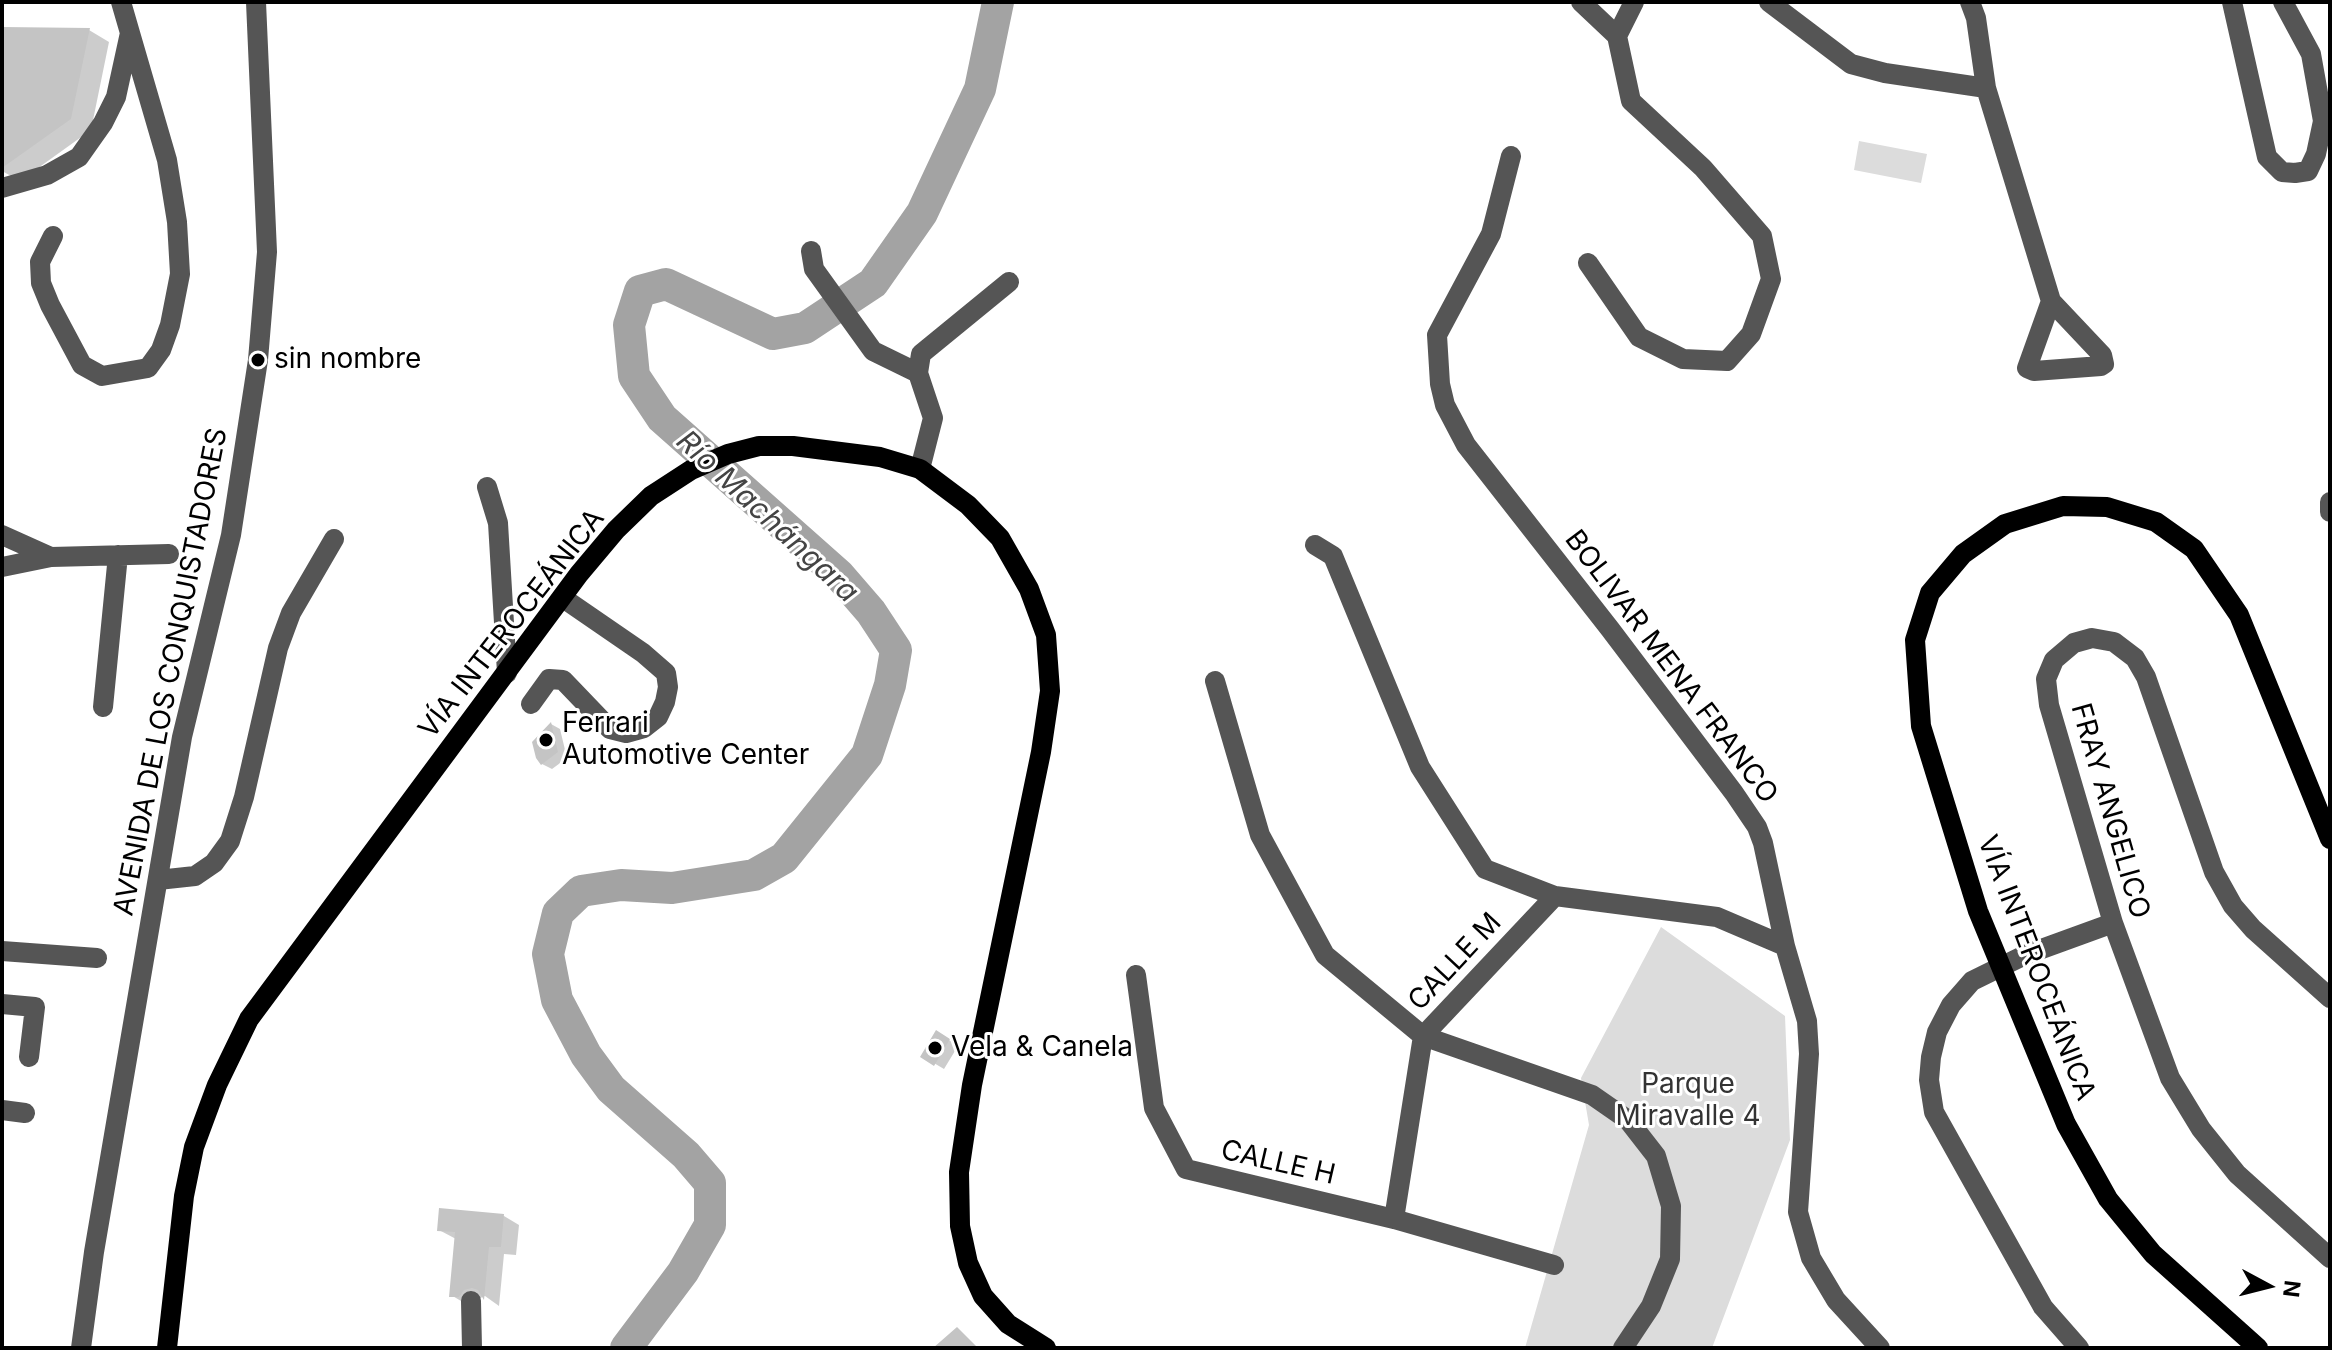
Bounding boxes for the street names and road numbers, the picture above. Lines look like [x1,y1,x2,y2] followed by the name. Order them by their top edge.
[107,425,235,919] street label: AVENIDA DE LOS CONQUISTADORES
[412,503,612,745] street label: VÍA INTEROCEÁNICA
[1557,524,1785,810] street label: BOLIVAR MENA FRANCO
[2063,700,2157,922] street label: FRAY ANGELICO
[1970,831,2102,1105] street label: VÍA INTEROCEÁNICA
[1401,906,1509,1018] street label: CALLE M
[1218,1134,1338,1192] street label: CALLE H

